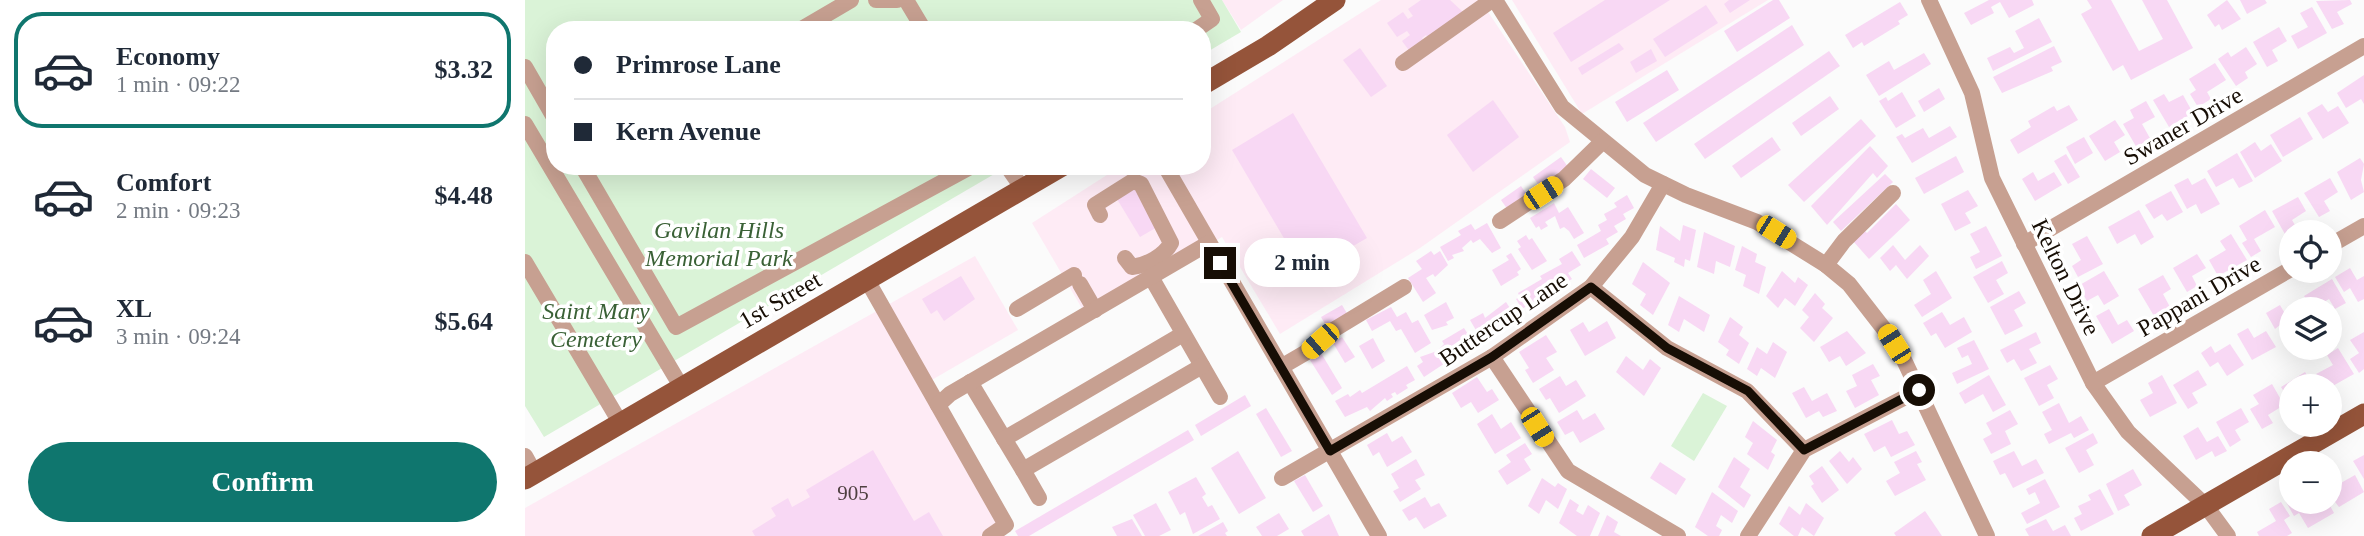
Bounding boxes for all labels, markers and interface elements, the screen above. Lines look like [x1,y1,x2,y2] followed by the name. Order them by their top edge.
[32,39,95,102] icon: car
[116,42,220,71] text: Economy
[616,50,781,79] text: Primrose Lane
[435,55,493,84] text: $3.32
[116,72,241,97] text: 1 min · 09:22
[2119,82,2247,170] street label: Swaner Drive
[616,117,761,146] text: Kern Avenue
[32,165,95,228] icon: car
[116,168,211,197] text: Comfort
[1520,173,1567,213] car
[435,181,493,210] text: $4.48
[116,198,241,223] text: 2 min · 09:23
[1753,212,1800,252] car
[2027,215,2105,339] street label: Kelton Drive
[644,217,793,271] park label: Gavilan Hills Memorial Park
[2279,220,2342,514] map controls
[2279,220,2342,283] button: locate
[1245,238,1360,288] callout: 2 min
[1204,247,1236,279] route end
[1274,250,1330,275] text: 2 min
[2133,250,2265,342] street label: Pappani Drive
[735,266,826,334] street label: 1st Street
[1434,267,1572,371] street label: Buttercup Lane
[32,291,95,354] icon: car
[116,294,152,323] text: XL
[2279,297,2342,360] button: layers
[542,298,650,352] park label: Saint Mary Cemetery
[435,307,493,336] text: $5.64
[1298,319,1343,363] car
[1874,321,1915,367] car
[116,324,241,349] text: 3 min · 09:24
[1903,374,1935,406] route start
[2279,374,2342,437] button: +
[1517,404,1558,450] car
[28,442,497,522] button: Confirm
[2279,451,2342,514] button: −
[837,481,869,505] house number: 905

